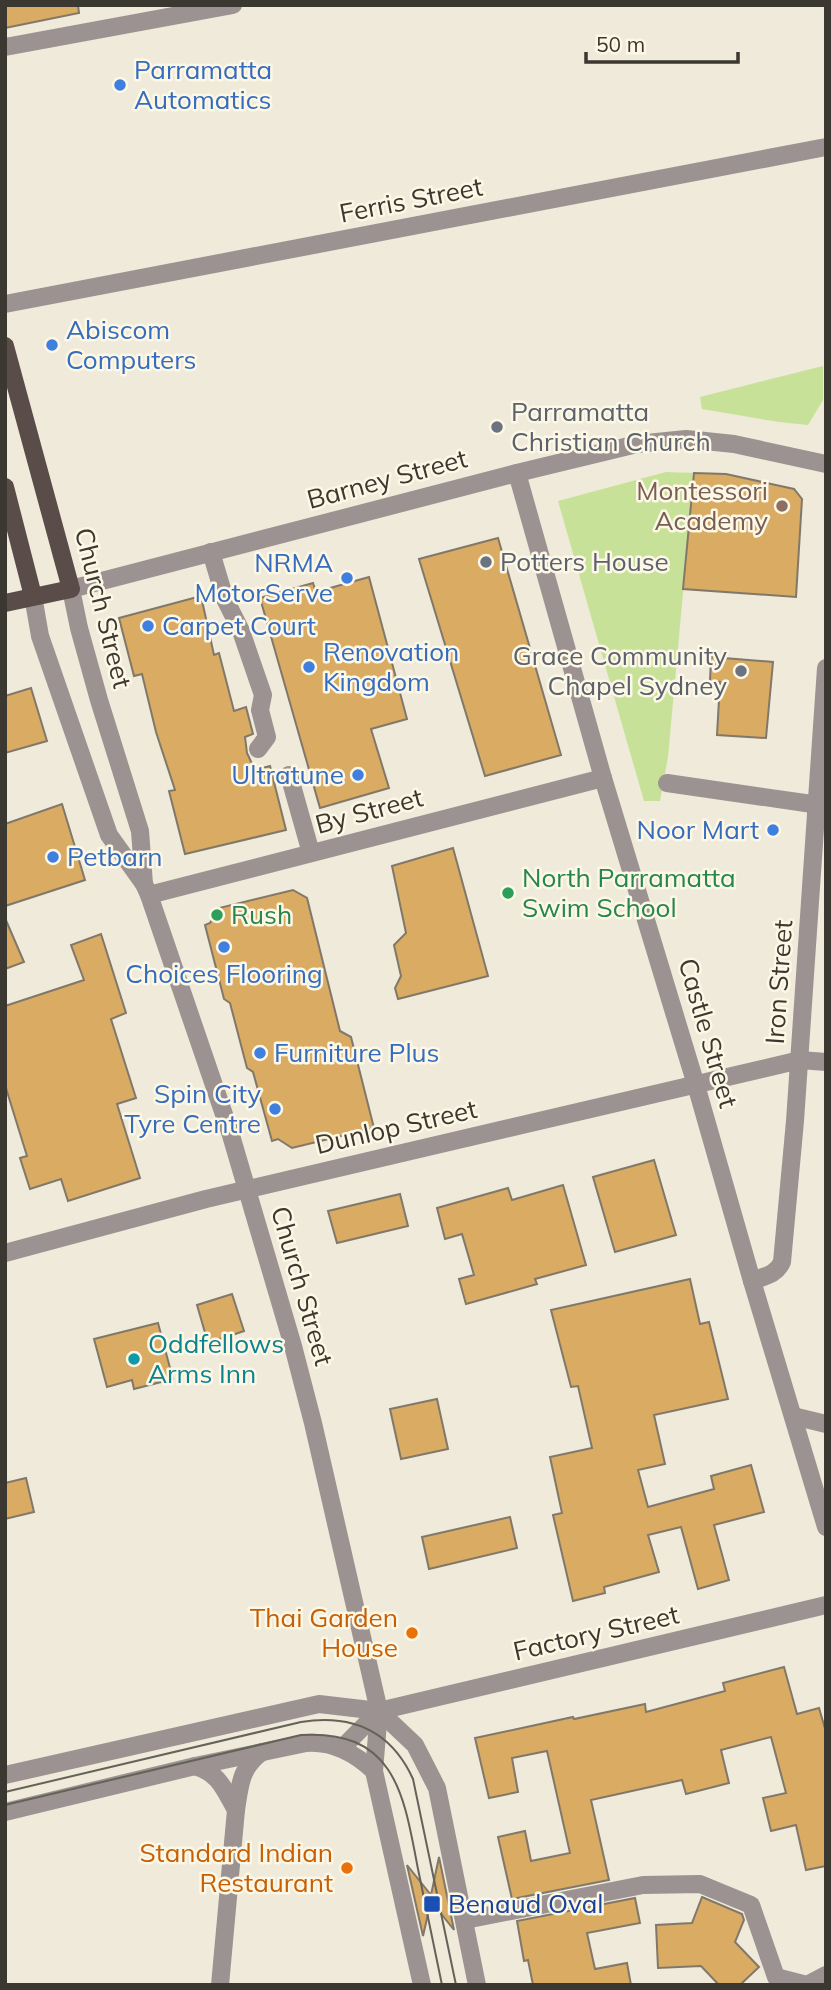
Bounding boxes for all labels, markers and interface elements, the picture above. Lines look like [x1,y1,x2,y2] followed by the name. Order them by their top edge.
[586,21,738,65] scale bar
[596,31,645,57] text: 50 m
[134,53,272,116] place label: Parramatta Automatics
[112,77,128,93] marker: Parramatta Automatics
[337,169,485,230] street label: Ferris Street
[66,313,196,376] place label: Abiscom Computers
[44,337,60,353] marker: Abiscom Computers
[511,395,711,458] place label: Parramatta Christian Church
[489,419,505,435] marker: Parramatta Christian Church
[303,441,471,516] street label: Barney Street
[636,474,768,537] place label: Montessori Academy
[774,498,790,514] marker: Montessori Academy
[68,524,139,691] street label: Church Street
[500,545,669,578] place label: Potters House
[194,546,333,609] place label: NRMA MotorServe
[478,554,494,570] marker: Potters House
[339,570,355,586] marker: NRMA MotorServe
[162,609,316,642] place label: Carpet Court
[140,618,156,634] marker: Carpet Court
[323,635,459,698] place label: Renovation Kingdom
[513,639,727,702] place label: Grace Community Chapel Sydney
[301,659,317,675] marker: Renovation Kingdom
[733,663,749,679] marker: Grace Community Chapel Sydney
[231,758,344,791] place label: Ultratune
[350,767,366,783] marker: Ultratune
[311,780,426,841] street label: By Street
[637,813,759,846] place label: Noor Mart
[765,822,781,838] marker: Noor Mart
[67,840,162,873] place label: Petbarn
[45,849,61,865] marker: Petbarn
[522,861,736,924] place label: North Parramatta Swim School
[500,885,516,901] marker: North Parramatta Swim School
[231,898,292,931] place label: Rush
[209,907,225,923] marker: Rush
[758,919,799,1045] street label: Iron Street
[216,939,232,955] marker: Choices Flooring
[671,954,746,1111] street label: Castle Street
[125,957,323,990] place label: Choices Flooring
[274,1036,440,1069] place label: Furniture Plus
[252,1045,268,1061] marker: Furniture Plus
[124,1077,261,1140] place label: Spin City Tyre Centre
[312,1092,480,1161] street label: Dunlop Street
[267,1101,283,1117] marker: Spin City Tyre Centre
[264,1202,341,1369] street label: Church Street
[148,1327,284,1390] place label: Oddfellows Arms Inn
[126,1351,142,1367] marker: Oddfellows Arms Inn
[510,1597,682,1668] street label: Factory Street
[250,1601,398,1664] place label: Thai Garden House
[404,1625,420,1641] marker: Thai Garden House
[139,1836,333,1899] place label: Standard Indian Restaurant
[339,1860,355,1876] marker: Standard Indian Restaurant
[448,1887,603,1920] place label: Benaud Oval
[422,1894,442,1914] marker: Benaud Oval

